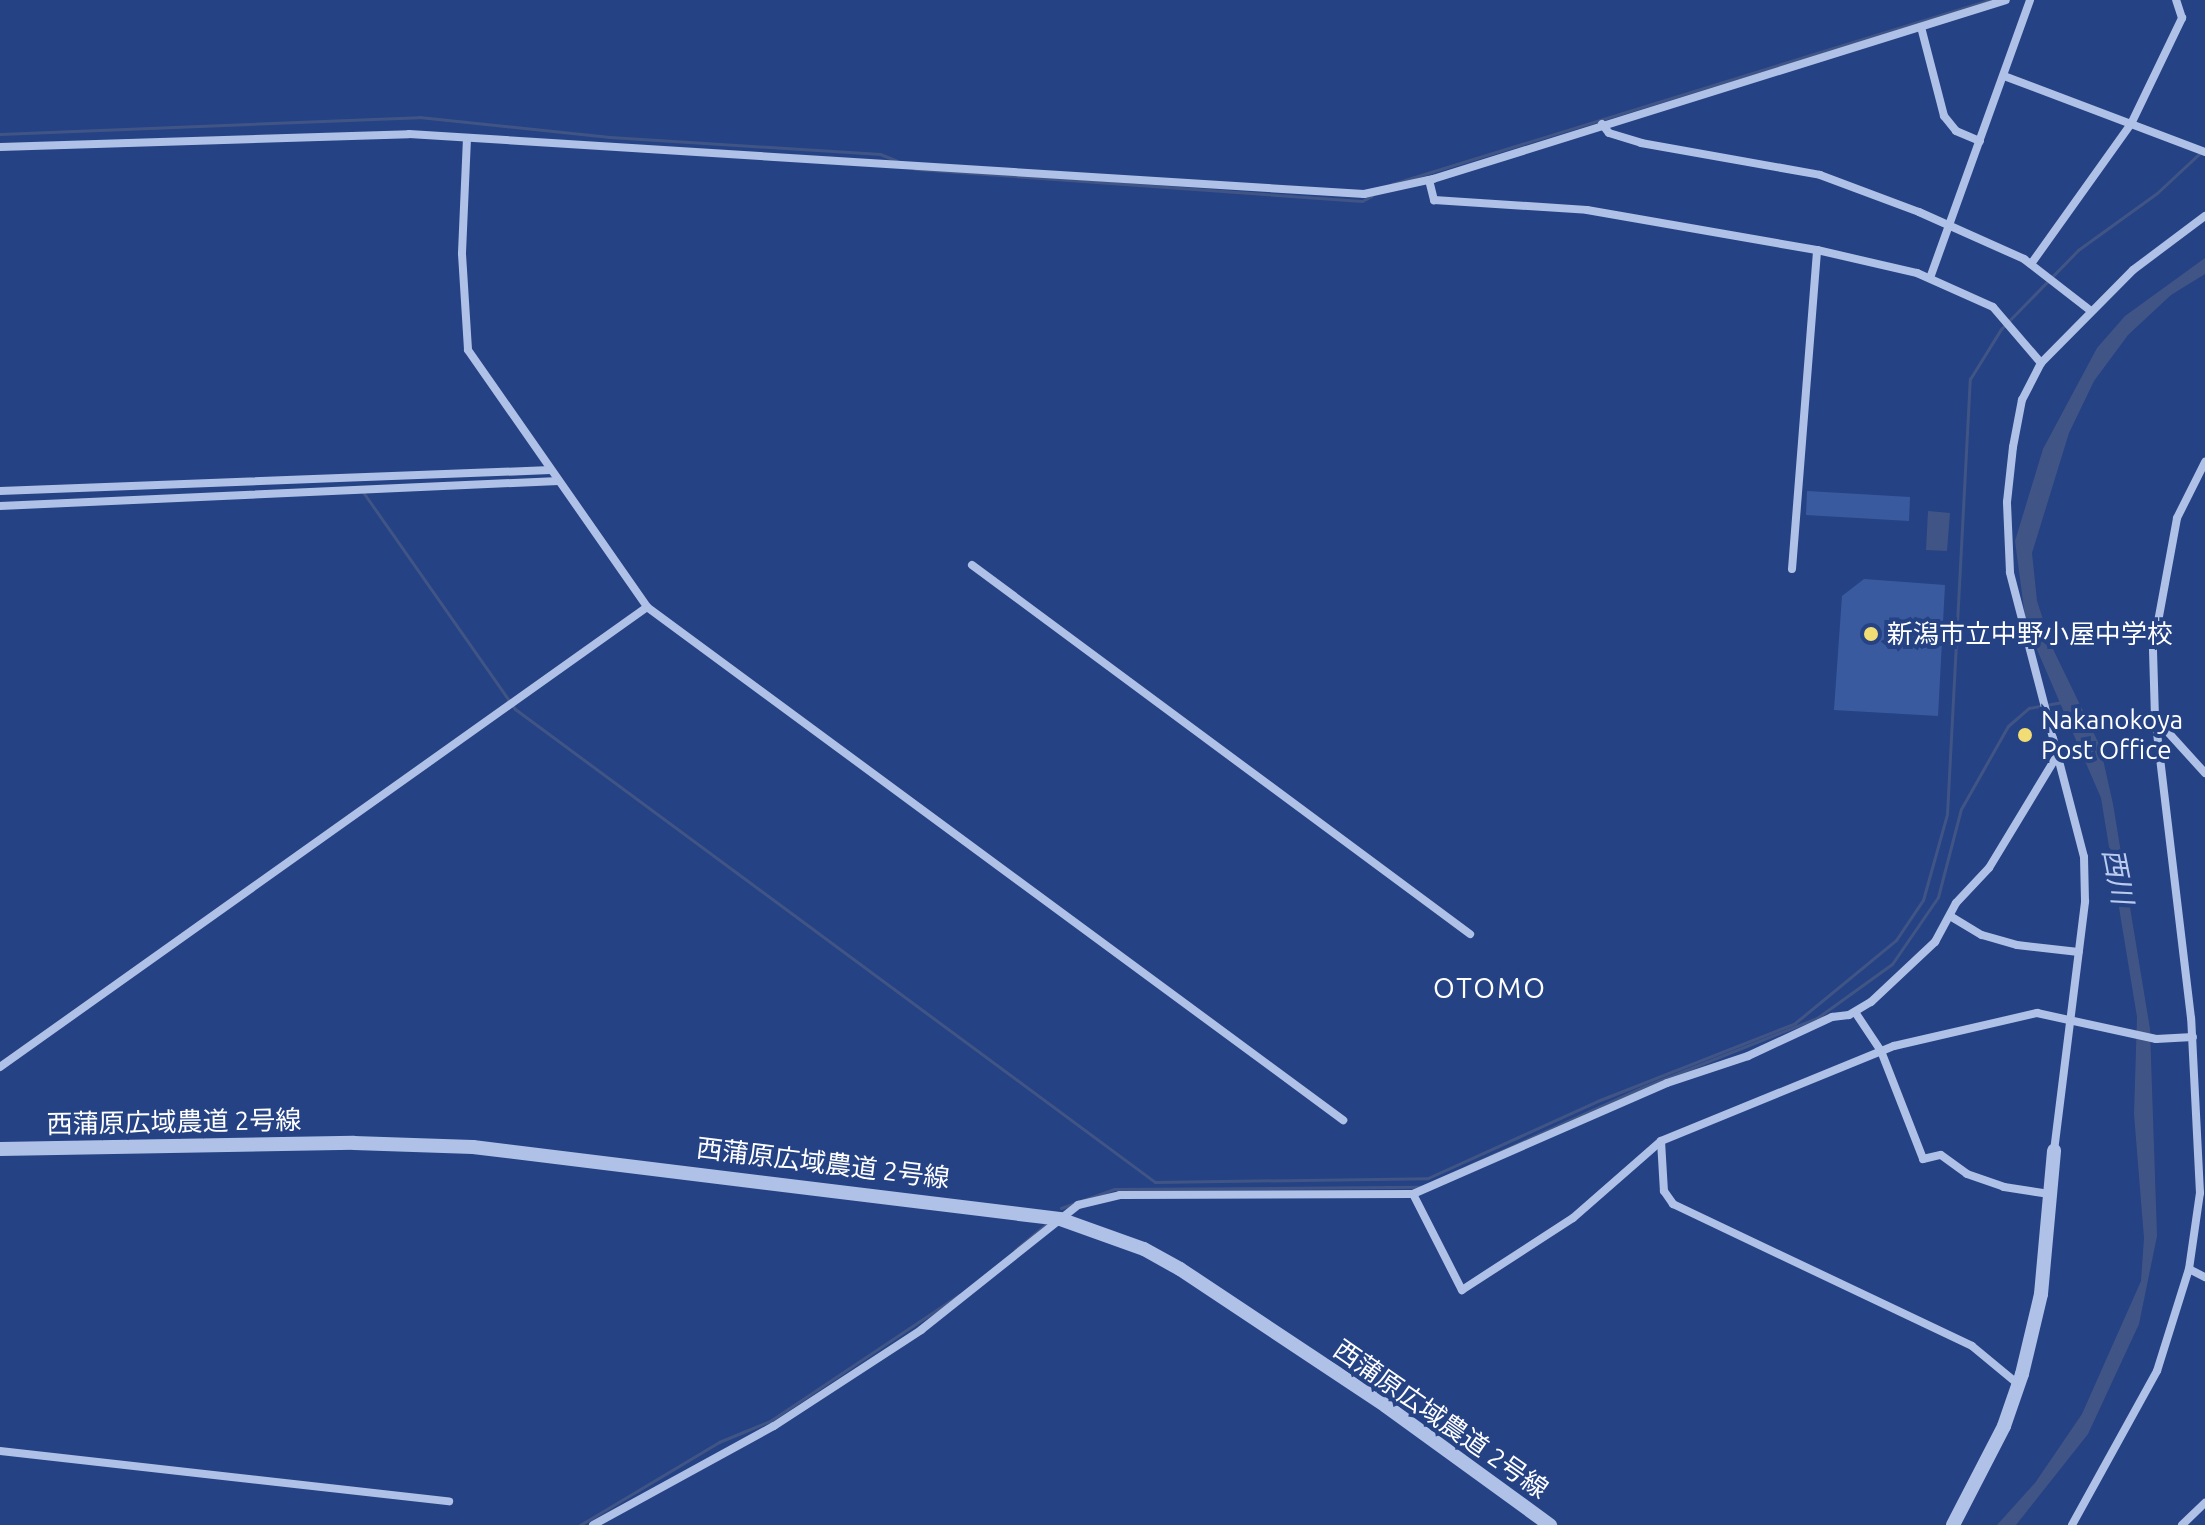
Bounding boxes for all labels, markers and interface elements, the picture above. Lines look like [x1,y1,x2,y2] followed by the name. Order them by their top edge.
[1887,618,2173,650] place label: 新潟市立中野小屋中学校
[1862,625,1880,643] marker: 新潟市立中野小屋中学校
[2041,704,2183,766] place label: Nakanokoya Post Office
[2016,726,2034,744] marker: Nakanokoya Post Office
[2096,845,2140,907] water label: 西川
[1433,971,1547,1005] district label: OTOMO
[46,1104,302,1140] street label: 西蒲原広域農道 2号線
[695,1132,951,1194] street label: 西蒲原広域農道 2号線
[1328,1333,1554,1505] street label: 西蒲原広域農道 2号線

